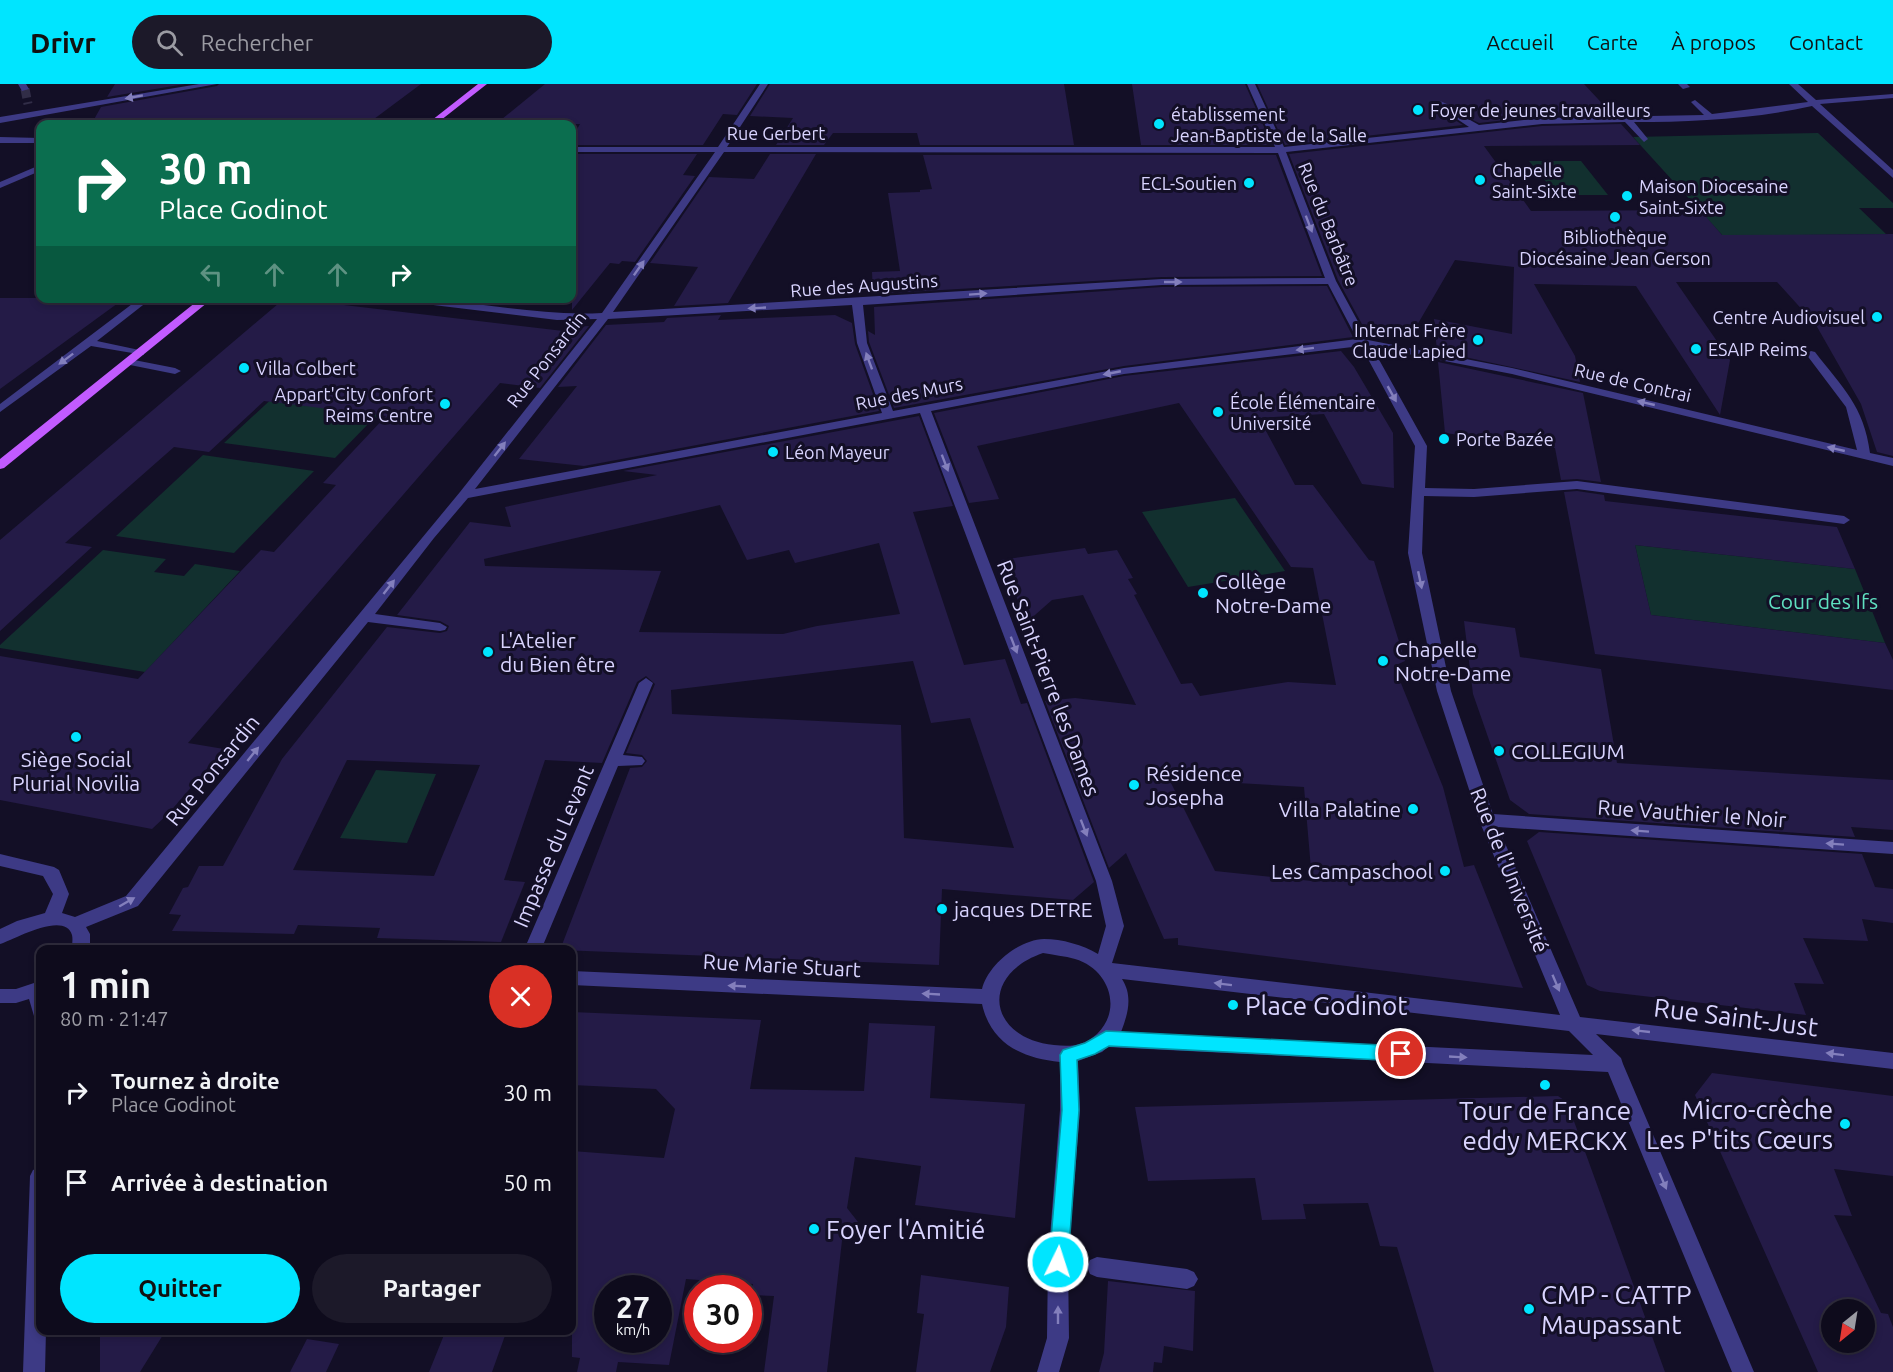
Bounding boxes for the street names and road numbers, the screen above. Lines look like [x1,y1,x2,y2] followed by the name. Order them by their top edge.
[727,123,825,143] street label: Rue Gerbert
[1295,159,1363,289] street label: Rue du Barbâtre
[790,270,939,300] street label: Rue des Augustins
[502,307,590,411] street label: Rue Ponsardin
[1573,359,1693,405] street label: Rue de Contrai
[854,373,964,413] street label: Rue des Murs
[993,556,1105,800] street label: Rue Saint-Pierre les Dames
[160,710,264,830] street label: Rue Ponsardin
[508,761,598,931] street label: Impasse du Levant
[1466,784,1554,956] street label: Rue de l'Université
[1597,794,1787,832] street label: Rue Vauthier le Noir
[702,949,862,981] street label: Rue Marie Stuart
[1652,993,1820,1041] street label: Rue Saint-Just

